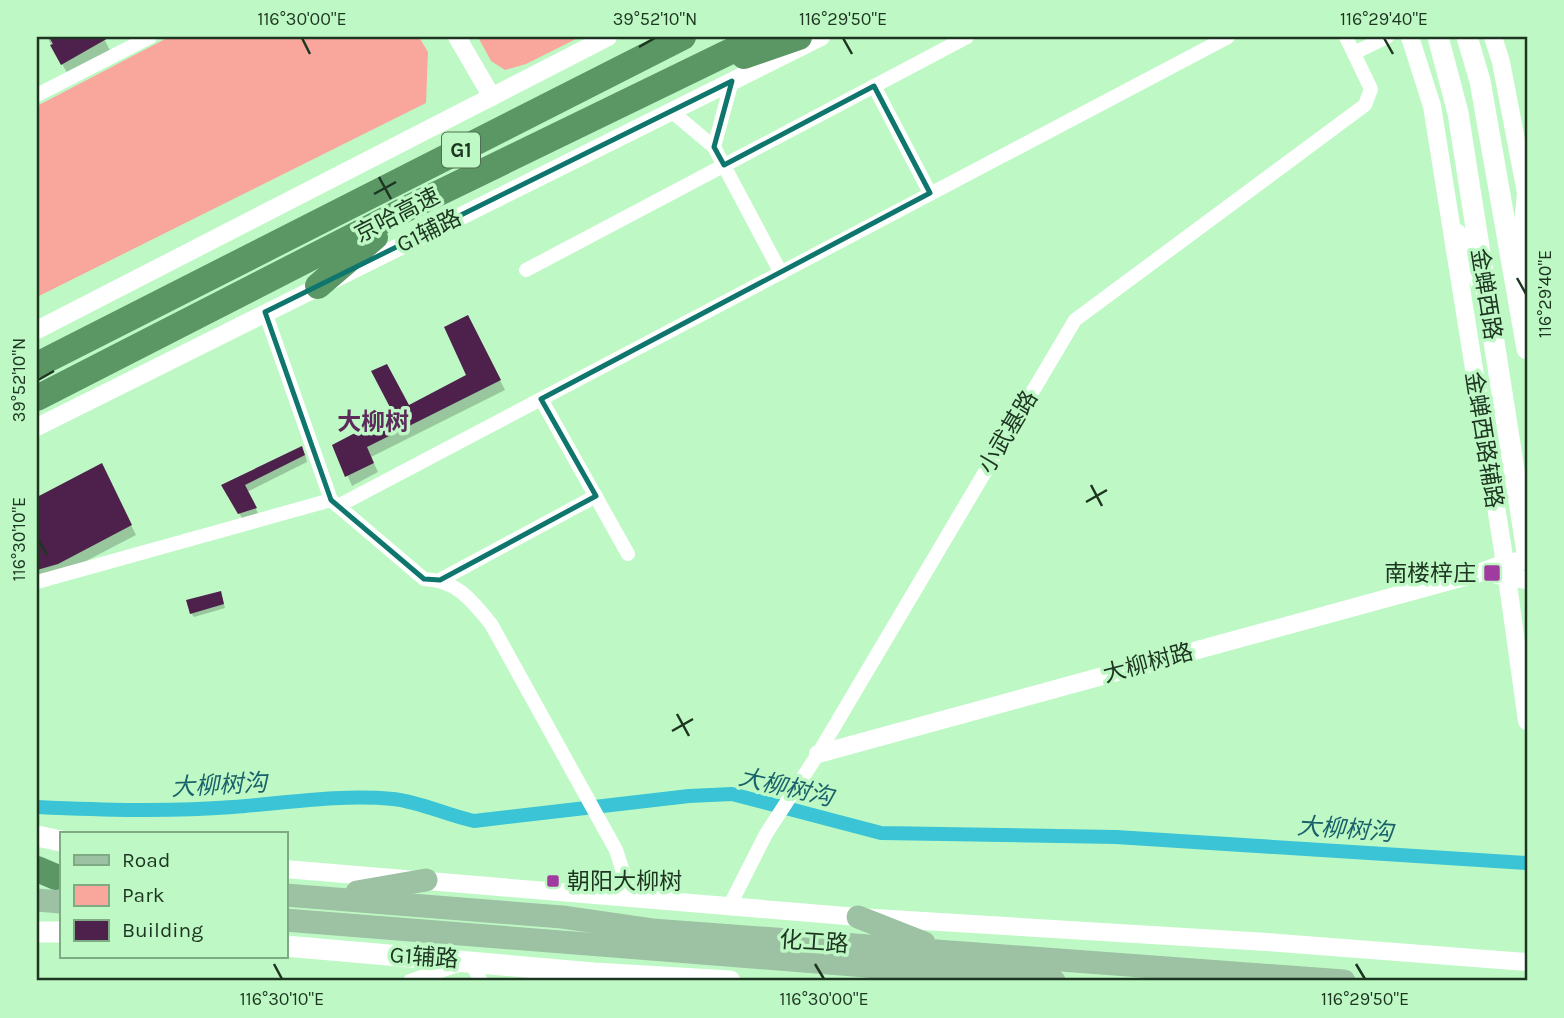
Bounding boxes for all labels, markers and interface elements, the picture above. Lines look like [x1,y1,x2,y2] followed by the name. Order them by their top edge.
[257,8,347,30] text: 116°30'00"E
[613,8,697,30] text: 39°52'10"N
[799,8,887,30] text: 116°29'50"E
[1340,8,1428,30] text: 116°29'40"E
[442,132,480,168] road number: G1
[350,182,444,248] street label: 京哈高速
[392,204,466,258] street label: G1辅路
[1465,246,1507,342] street label: 金蝉西路
[1534,250,1556,338] text: 116°29'40"E
[8,338,30,422] text: 39°52'10"N
[1460,370,1508,510] street label: 金蝉西路辅路
[973,386,1043,478] street label: 小武基路
[337,408,409,436] district label: 大柳树
[8,497,30,581] text: 116°30'10"E
[1384,560,1476,587] place label: 南楼梓庄
[1482,563,1502,583] marker: 南楼梓庄
[1100,638,1196,688] street label: 大柳树路
[736,763,839,812] water label: 大柳树沟
[170,768,271,801] water label: 大柳树沟
[1296,812,1397,847] water label: 大柳树沟
[60,832,287,958] legend
[122,848,170,872] text: Road
[567,868,682,895] place label: 朝阳大柳树
[545,873,561,889] marker: 朝阳大柳树
[122,883,165,907] text: Park
[122,918,203,942] text: Building
[779,926,849,958] street label: 化工路
[389,941,459,973] street label: G1辅路
[240,988,324,1010] text: 116°30'10"E
[779,988,869,1010] text: 116°30'00"E
[1321,988,1409,1010] text: 116°29'50"E

